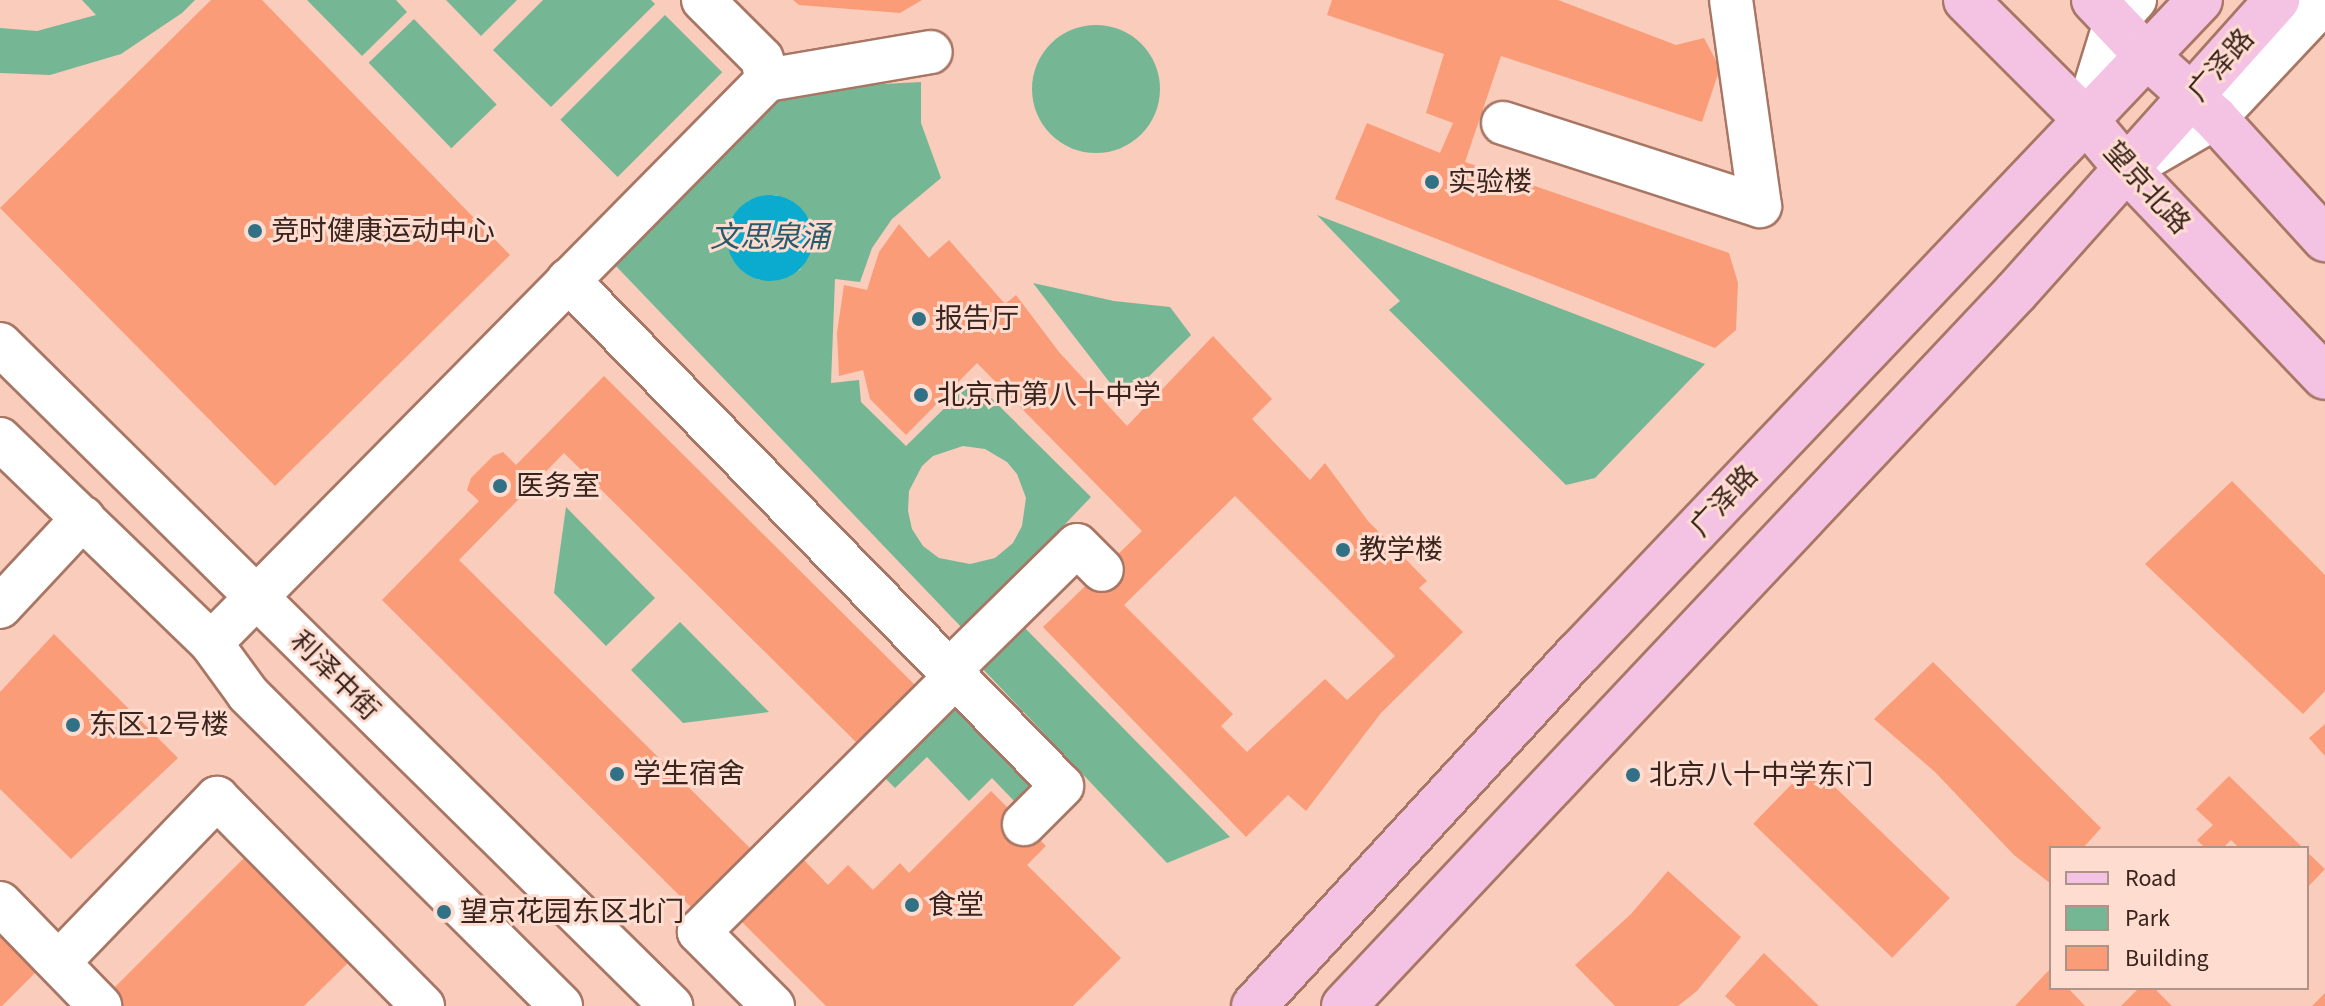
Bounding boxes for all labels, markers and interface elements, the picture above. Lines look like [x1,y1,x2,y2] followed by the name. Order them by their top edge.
[2181,22,2261,108] street label: 广泽路
[2097,135,2197,241] street label: 望京北路
[1448,165,1532,199] place label: 实验楼
[1423,173,1441,191] marker: 实验楼
[271,214,495,248] place label: 竞时健康运动中心
[710,220,830,256] water label: 文思泉涌
[246,222,264,240] marker: 竞时健康运动中心
[935,302,1019,336] place label: 报告厅
[910,310,928,328] marker: 报告厅
[937,378,1161,412] place label: 北京市第八十中学
[912,386,930,404] marker: 北京市第八十中学
[1683,459,1765,543] street label: 广泽路
[516,469,600,503] place label: 医务室
[491,477,509,495] marker: 医务室
[1359,533,1443,567] place label: 教学楼
[1334,541,1352,559] marker: 教学楼
[284,625,386,727] street label: 利泽中街
[89,708,229,742] place label: 东区12号楼
[64,716,82,734] marker: 东区12号楼
[633,757,745,791] place label: 学生宿舍
[1649,758,1873,792] place label: 北京八十中学东门
[608,765,626,783] marker: 学生宿舍
[1624,766,1642,784] marker: 北京八十中学东门
[2049,846,2309,990] legend
[2125,861,2177,896] text: Road
[928,888,984,922] place label: 食堂
[460,895,684,929] place label: 望京花园东区北门
[903,896,921,914] marker: 食堂
[2125,901,2170,936] text: Park
[435,903,453,921] marker: 望京花园东区北门
[2125,941,2209,976] text: Building

